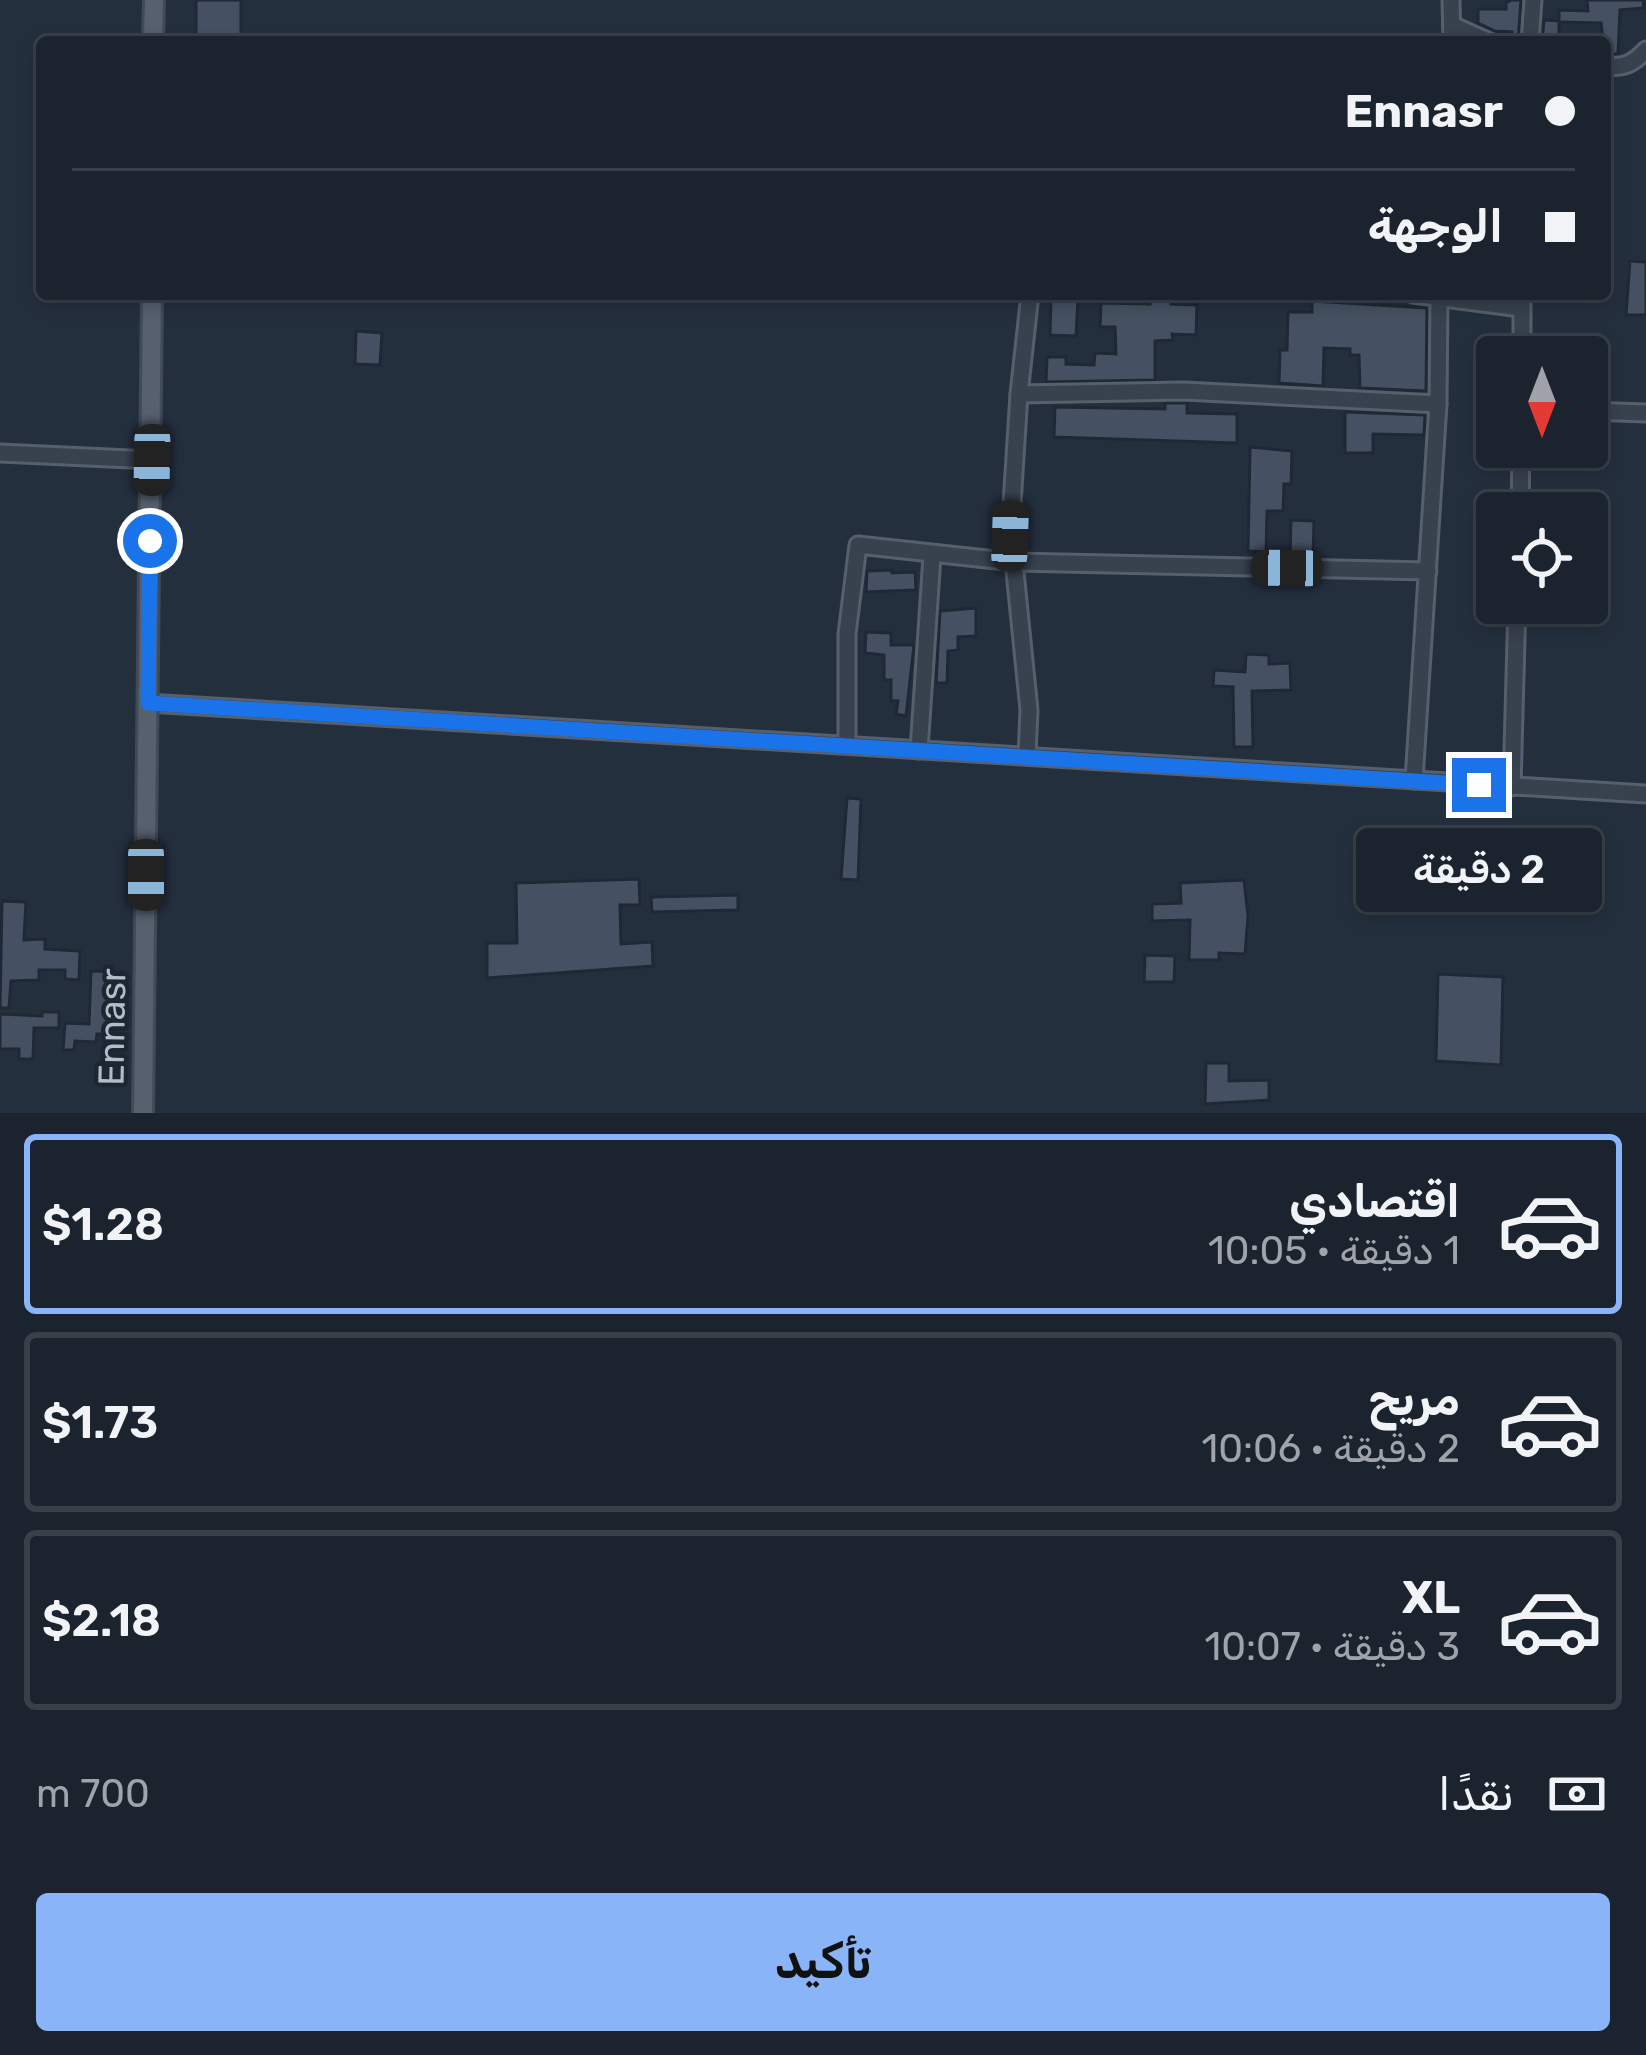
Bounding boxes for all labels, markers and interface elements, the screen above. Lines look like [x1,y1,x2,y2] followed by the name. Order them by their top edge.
[1345,85,1503,138] text: Ennasr
[1368,200,1503,253] text: الوجهة
[1476,336,1608,468] north arrow
[1476,336,1608,624] map controls
[133,424,171,496] car
[1476,492,1608,624] button: locate
[991,499,1029,573] car
[123,514,177,568] route start
[1251,549,1323,587] car
[1452,758,1506,812] route end
[1356,827,1602,911] callout: 2 دقيقة
[128,839,164,911] car
[1413,847,1545,893] text: 2 دقيقة
[89,968,135,1086] street label: Ennasr
[1496,1170,1604,1278] icon: car
[1289,1175,1460,1228] text: اقتصادي
[42,1198,164,1251] text: $1.28
[1208,1228,1460,1274] text: 1 دقيقة · 10:05
[1496,1368,1604,1476] icon: car
[1368,1373,1460,1426] text: مريح
[42,1396,158,1449] text: $1.73
[1202,1426,1460,1472] text: 2 دقيقة · 10:06
[1496,1566,1604,1674] icon: car
[1402,1571,1460,1624] text: XL
[42,1594,161,1647] text: $2.18
[1205,1624,1460,1670] text: 3 دقيقة · 10:07
[1544,1761,1610,1827] icon: cash
[1438,1768,1514,1821] text: نقدًا
[36,1771,150,1817] text: 700 m
[36,1893,1610,2031] button: تأكيد

